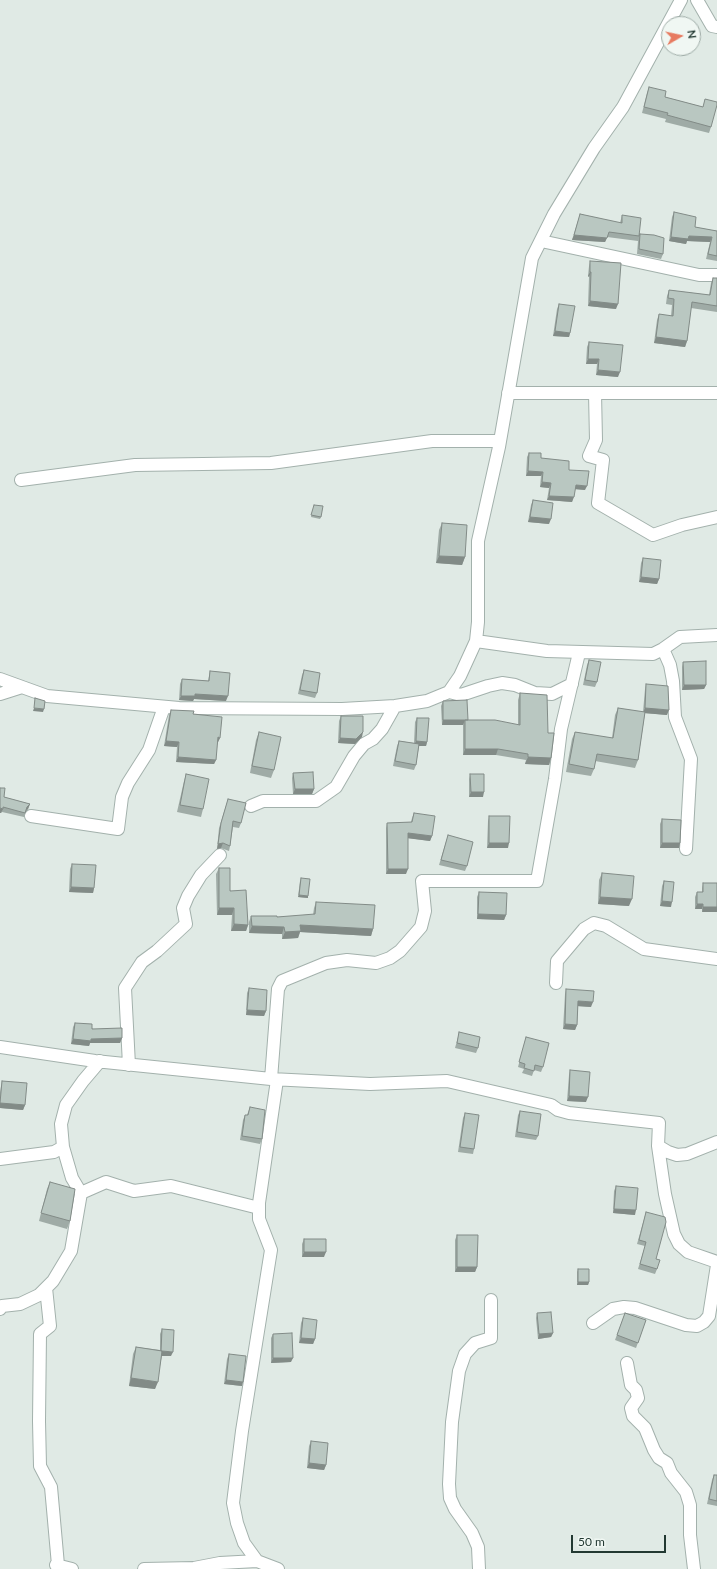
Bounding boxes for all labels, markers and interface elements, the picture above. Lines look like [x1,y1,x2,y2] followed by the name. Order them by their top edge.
[661,16,701,56] north arrow
[685,29,699,39] text: N
[573,1527,668,1553] scale bar
[578,1534,605,1549] text: 50 m

